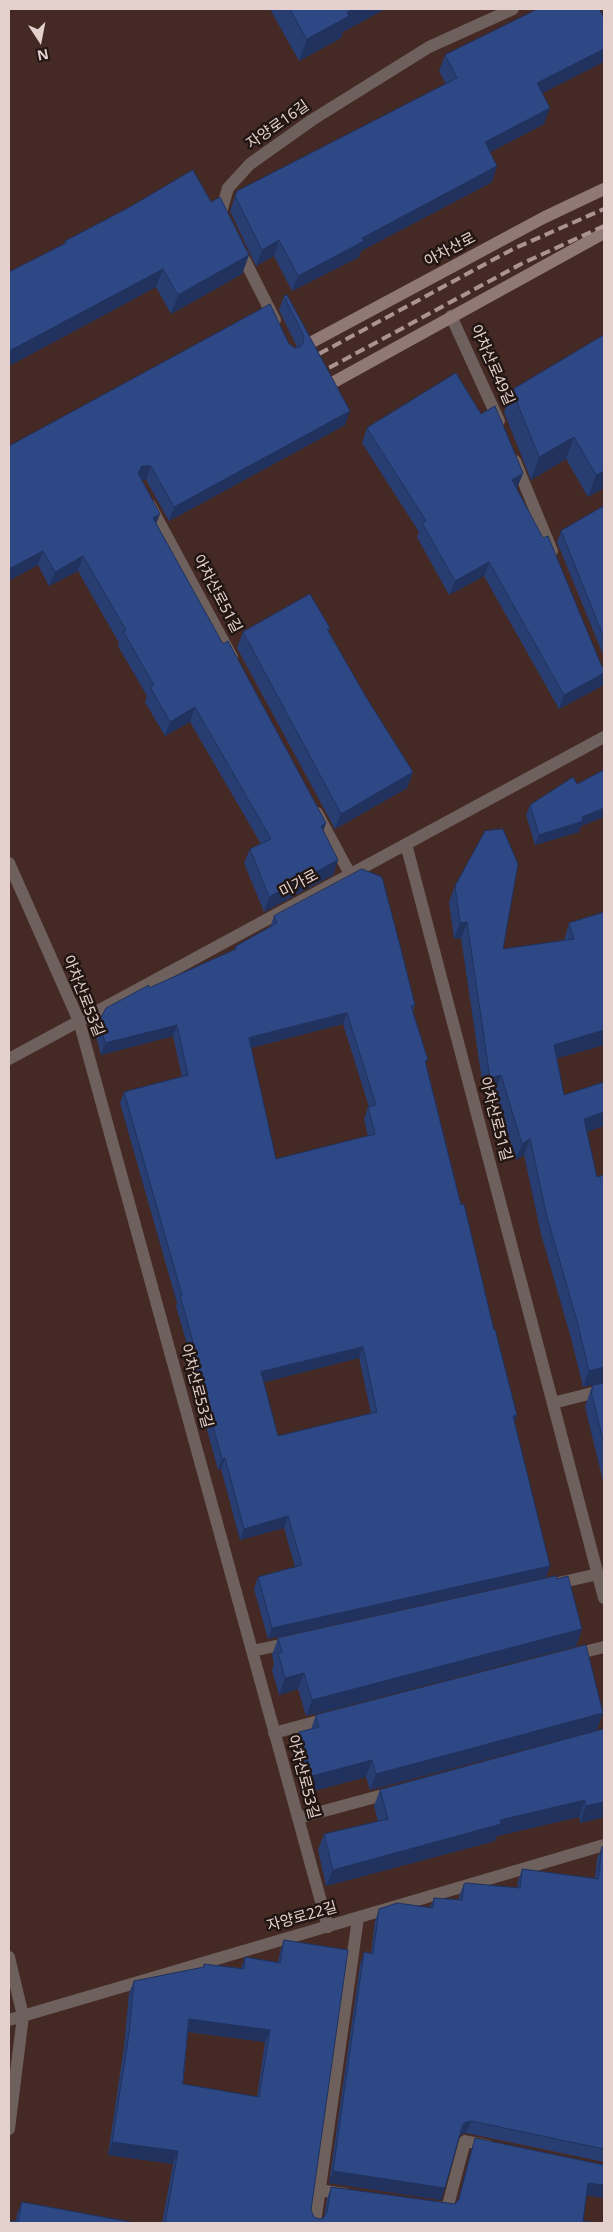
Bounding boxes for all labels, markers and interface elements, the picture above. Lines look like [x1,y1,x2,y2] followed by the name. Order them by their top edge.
[15,15,65,65] north arrow
[36,45,50,66] text: N
[243,97,313,153] street label: 자양로16길
[421,229,479,271] street label: 아차산로
[466,322,518,408] street label: 아차산로49길
[189,552,245,636] street label: 아차산로51길
[276,866,322,902] street label: 미가로
[59,953,107,1039] street label: 아차산로53길
[475,1075,515,1163] street label: 아차산로51길
[176,1342,216,1430] street label: 아차산로53길
[283,1733,323,1821] street label: 아차산로53길
[265,1898,339,1936] street label: 자양로22길

